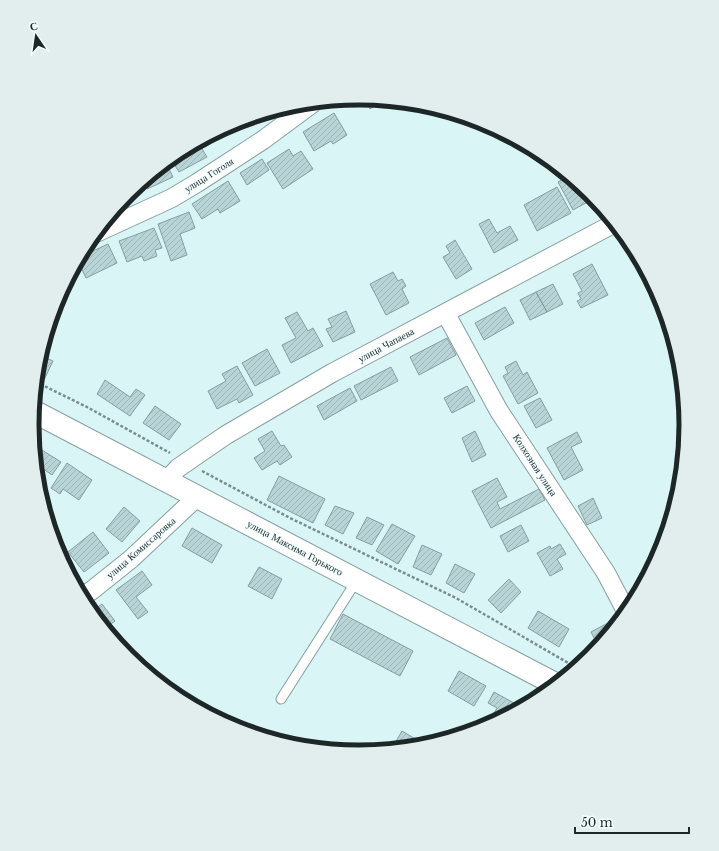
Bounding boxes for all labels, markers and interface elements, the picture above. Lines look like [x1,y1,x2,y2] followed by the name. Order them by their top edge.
[16,16,56,56] north arrow
[28,19,39,34] text: С
[182,154,236,195] street label: улица Гоголя
[356,325,417,365] street label: улица Чапаева
[510,431,560,499] street label: Колхозная улица
[104,514,179,582] street label: улица Комиссаровка
[245,517,345,579] street label: улица Максима Горького
[575,809,689,835] scale bar
[581,815,613,830] text: 50 m

